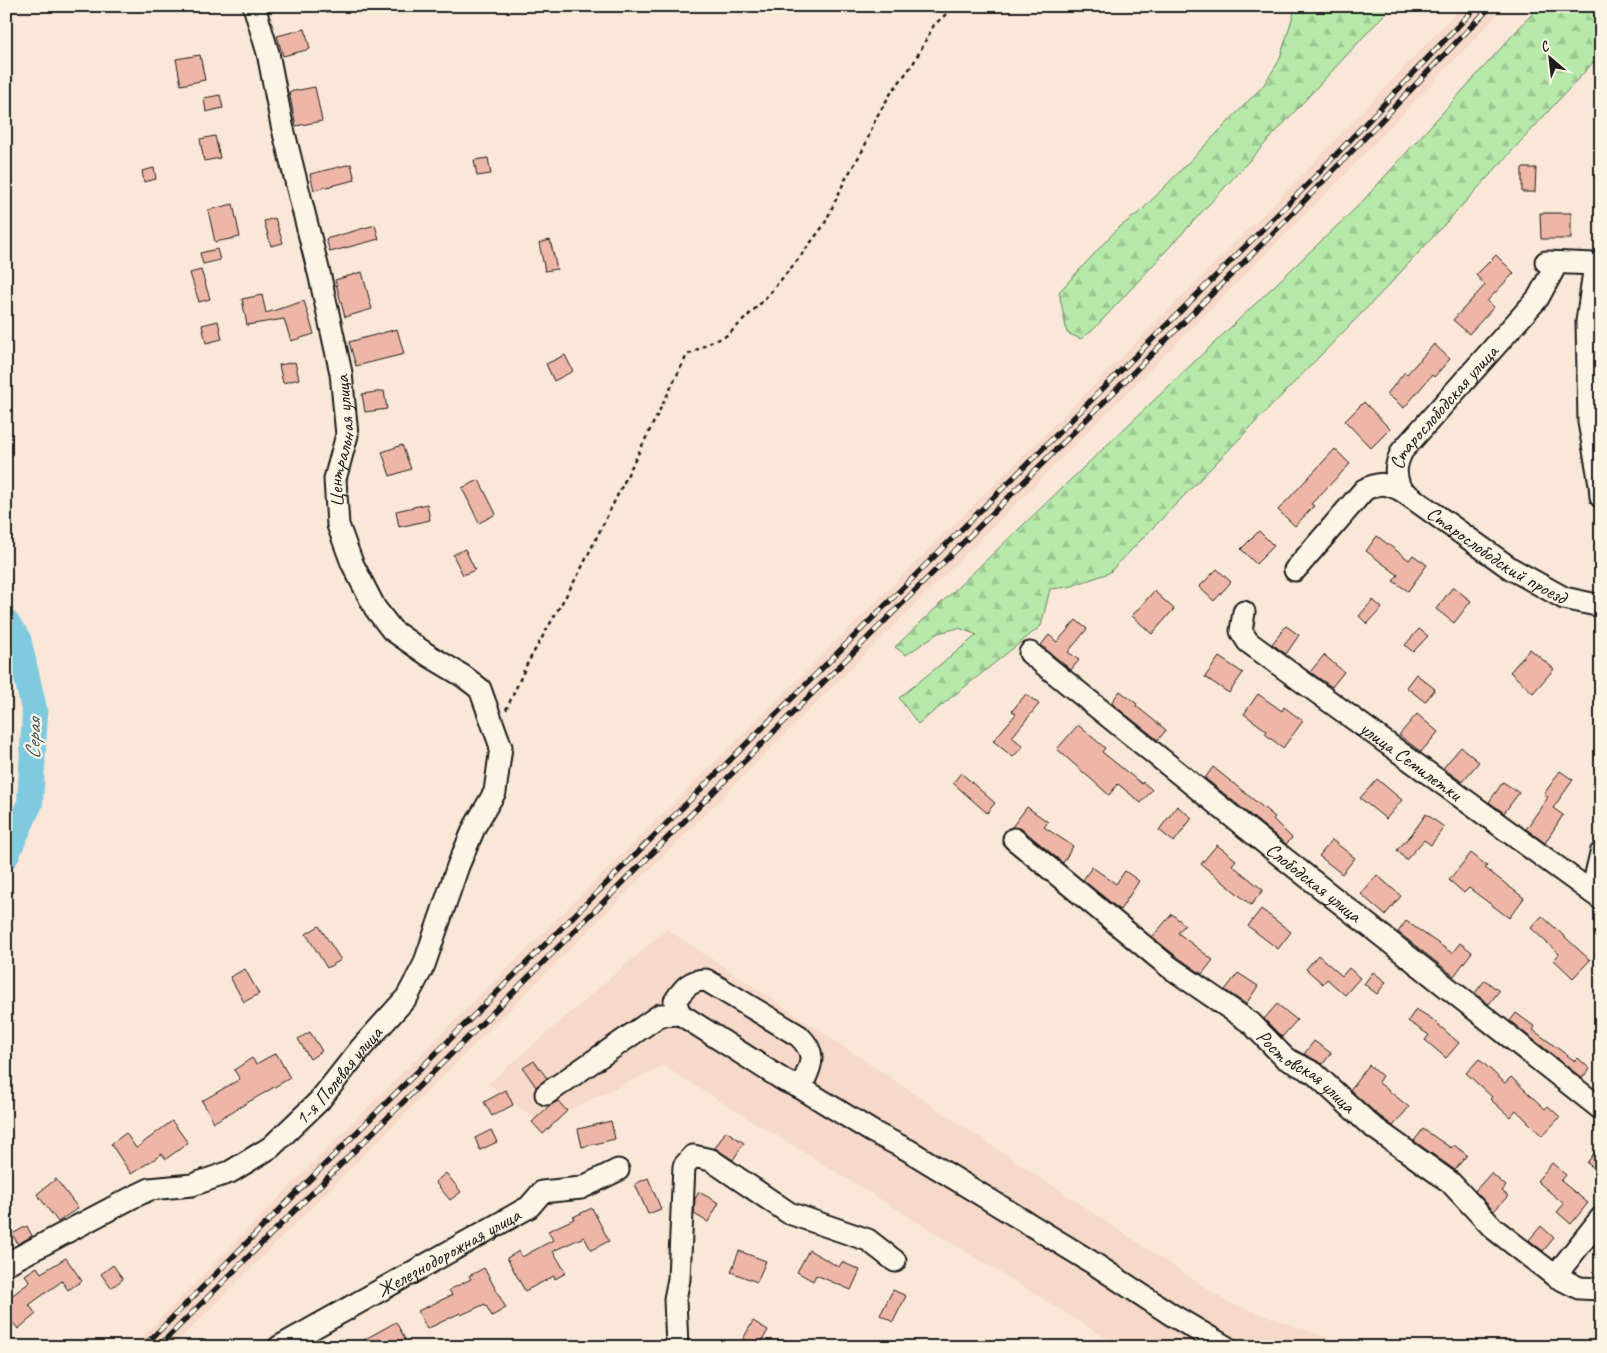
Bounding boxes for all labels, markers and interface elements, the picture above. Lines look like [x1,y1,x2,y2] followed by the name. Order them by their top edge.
[1524,32,1574,82] north arrow
[1537,37,1553,56] text: С
[1384,338,1505,472] street label: Старослободская улица
[323,373,361,508] street label: Центральная улица
[1422,501,1573,611] street label: Старослободский проезд
[19,715,47,760] water label: Серая
[1354,715,1468,807] street label: улица Семилетки
[1261,837,1368,929] street label: Слободская улица
[289,1020,389,1131] street label: 1-я Полевая улица
[1251,1024,1362,1119] street label: Ростовская улица
[372,1202,526,1303] street label: Железнодорожная улица

